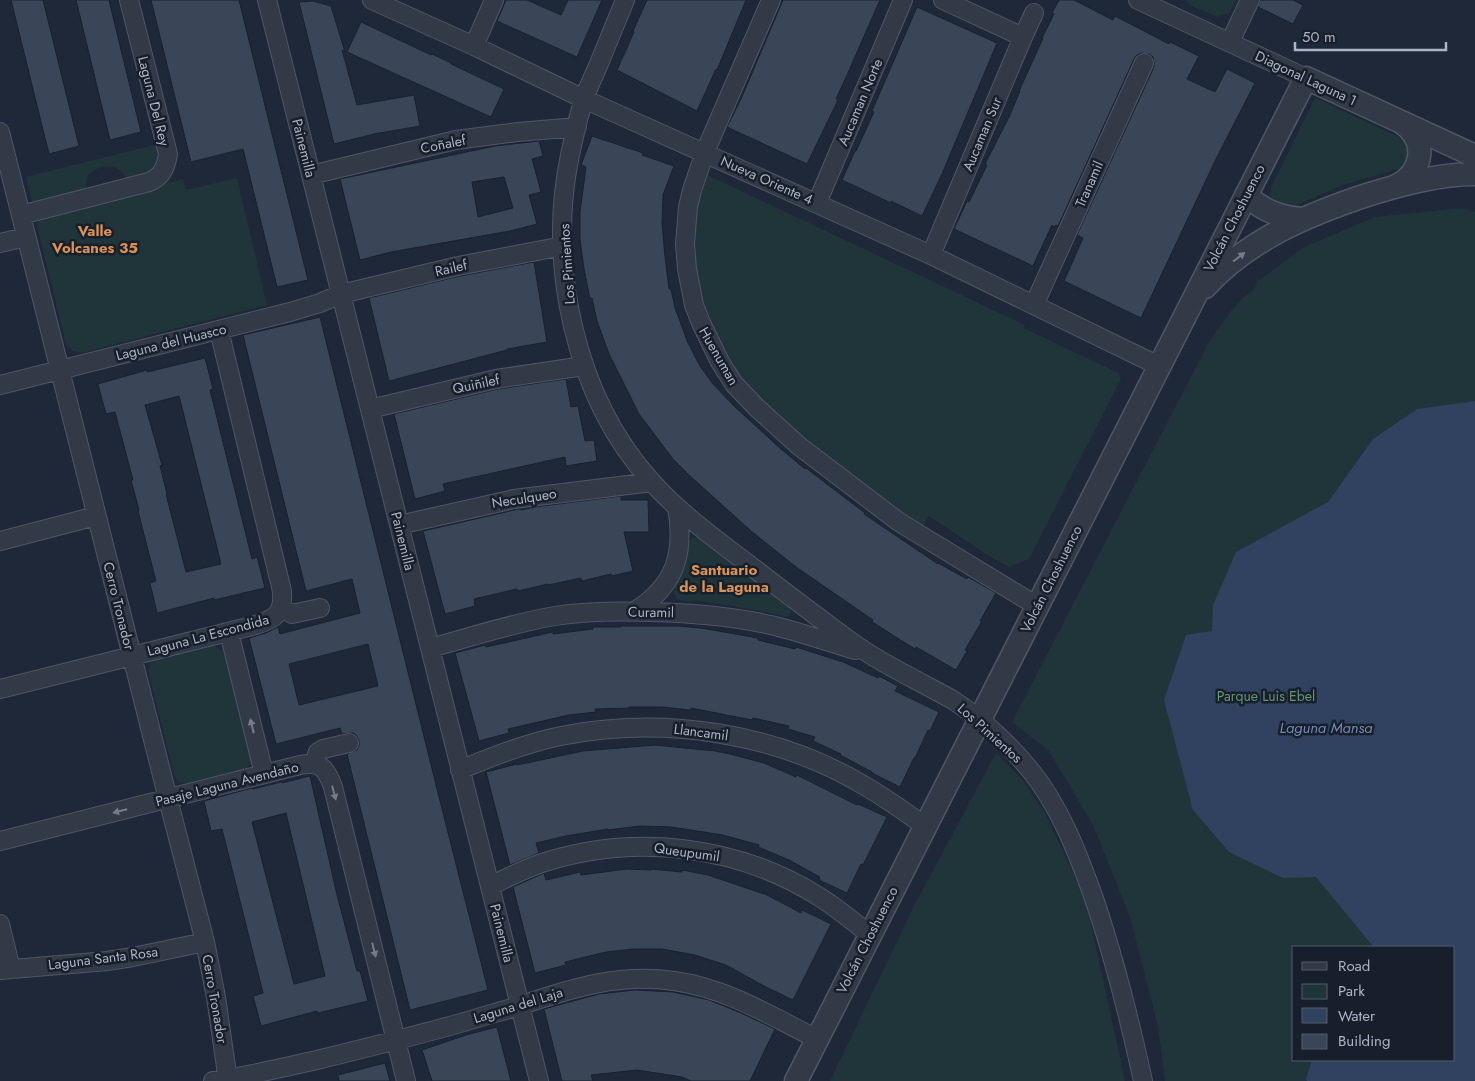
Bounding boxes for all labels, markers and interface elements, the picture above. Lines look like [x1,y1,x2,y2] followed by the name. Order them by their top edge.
[1295,20,1446,52] scale bar
[1302,26,1336,48] text: 50 m
[1252,46,1360,110] street label: Diagonal Laguna 1
[133,54,175,149] street label: Laguna Del Rey
[833,55,887,149] street label: Aucaman Norte
[957,94,1007,174] street label: Aucaman Sur
[287,117,321,179] street label: Painemilla
[419,130,468,158] street label: Coñalef
[718,151,816,209] street label: Nueva Oriente 4
[1070,158,1108,210] street label: Tranamil
[1198,161,1270,275] street label: Volcán Choshuenco
[51,220,138,259] district label: Valle Volcanes 35
[554,223,580,305] street label: Los Pimientos
[1232,252,1245,263] one-way arrow
[433,254,470,281] street label: Railef
[114,319,229,365] street label: Laguna del Huasco
[694,323,744,389] street label: Huenuman
[451,369,502,399] street label: Quiñilef
[490,483,558,513] street label: Neculqueo
[386,510,420,572] street label: Painemilla
[1015,522,1087,636] street label: Volcán Choshuenco
[679,559,769,598] district label: Santuario de la Laguna
[98,560,140,652] street label: Cerro Tronador
[628,602,674,622] street label: Curamil
[145,609,271,661] street label: Laguna La Escondida
[1217,686,1315,706] park label: Parque Luis Ebel
[953,699,1027,768] street label: Los Pimientos
[1279,717,1373,739] water label: Laguna Mansa
[248,719,256,734] one-way arrow
[673,719,729,745] street label: Llancamil
[153,756,301,811] street label: Pasaje Laguna Avendaño
[331,785,339,800] one-way arrow
[113,807,128,815] one-way arrow
[653,837,721,867] street label: Queupumil
[831,883,903,997] street label: Volcán Choshuenco
[485,902,519,964] street label: Painemilla
[47,941,159,975] street label: Laguna Santa Rosa
[370,943,378,958] one-way arrow
[1292,946,1455,1061] legend
[197,953,233,1045] street label: Cerro Tronador
[1338,955,1370,977] text: Road
[1338,980,1365,1002] text: Park
[471,982,565,1028] street label: Laguna del Laja
[1338,1005,1376,1027] text: Water
[1338,1030,1390,1052] text: Building

